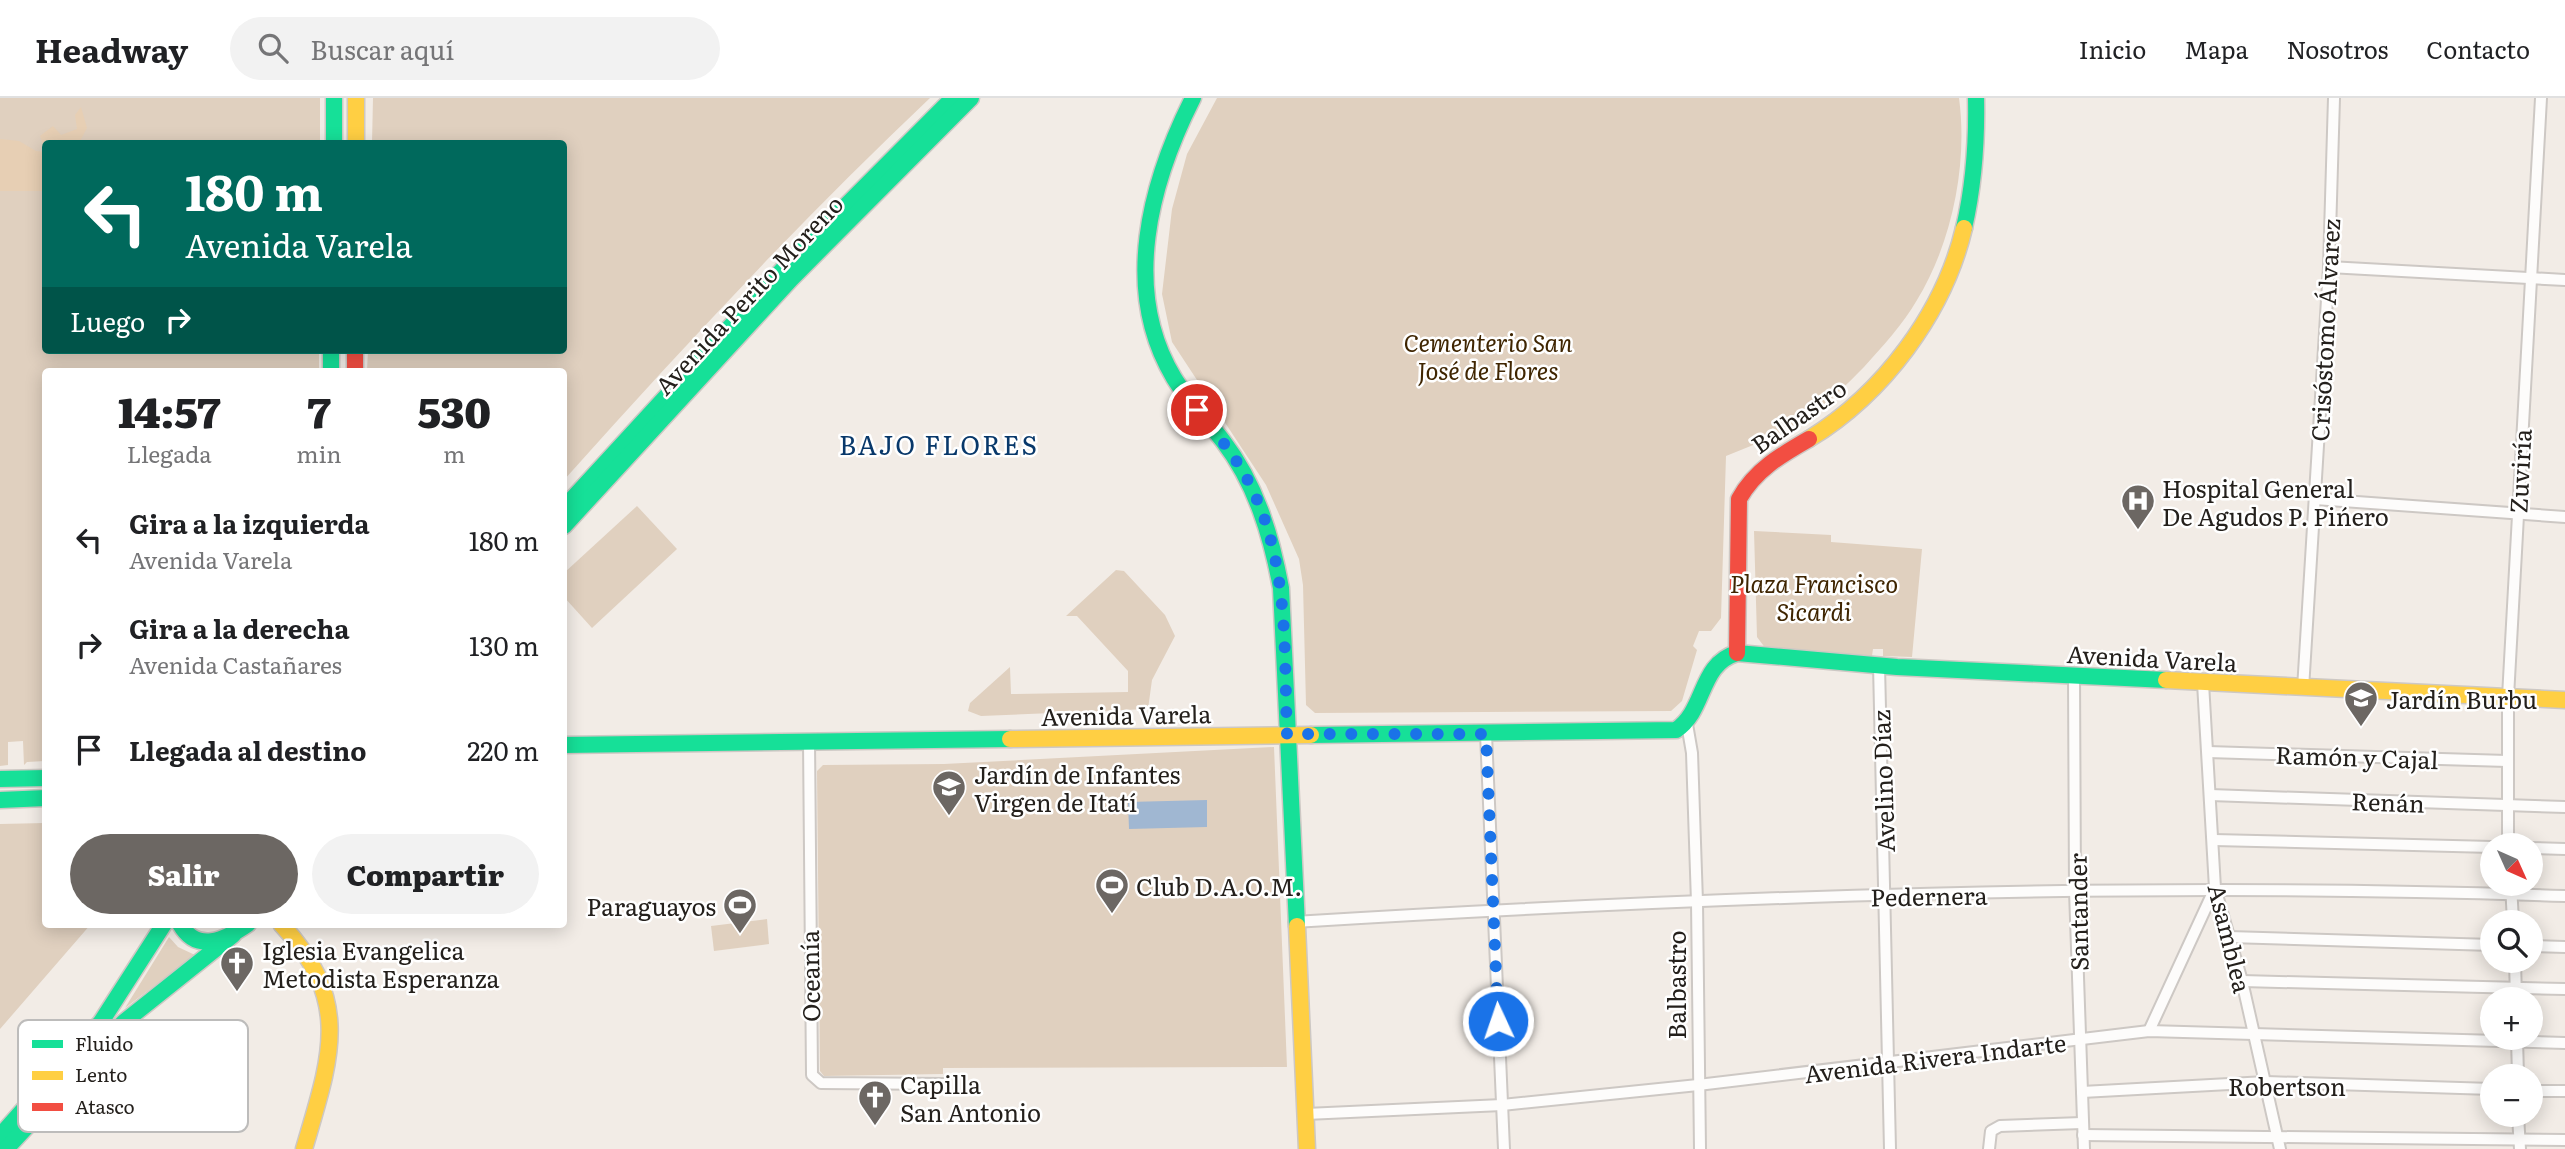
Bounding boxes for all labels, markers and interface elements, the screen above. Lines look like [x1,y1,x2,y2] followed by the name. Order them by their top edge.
[230,17,720,80] search box
[35,24,188,73] text: Headway
[254,29,292,67] icon: search
[310,29,454,68] text: Buscar aquí
[2079,31,2146,66] text: Inicio
[2184,31,2248,66] text: Mapa
[2286,31,2388,66] text: Nosotros
[2426,31,2530,66] text: Contacto
[185,153,323,226] text: 180 m
[70,168,161,259] icon: left
[646,186,850,402] street label: Avenida Perito Moreno
[2301,217,2347,442] street label: Crisóstomo Álvarez
[185,220,412,268] text: Avenida Varela
[70,301,145,340] text: Luego
[159,301,197,339] icon: right
[1404,324,1572,387] park label: Cementerio San José de Flores
[1743,369,1853,461] street label: Balbastro
[118,379,220,441] text: 14:57
[307,379,331,441] text: 7
[417,379,491,441] text: 530
[1167,380,1227,440] pin
[1178,391,1216,429] icon: arrive
[839,424,1039,463] district label: BAJO FLORES
[2499,428,2539,514] street label: Zuviría
[127,436,212,470] text: Llegada
[296,436,342,470] text: min
[443,436,465,470] text: m
[2162,470,2389,533] place label: Hospital General De Agudos P. Pińero
[2119,482,2157,531] hospital icon: Hospital General De Agudos P. Pińero
[129,503,370,542] text: Gira a la izquierda
[469,520,539,559] text: 180 m
[70,521,108,559] icon: left
[129,542,292,576] text: Avenida Varela
[1730,565,1898,628] park label: Plaza Francisco Sicardi
[129,608,349,647] text: Gira a la derecha
[469,625,539,664] text: 130 m
[70,626,108,664] icon: right
[2066,635,2238,679] street label: Avenida Varela
[129,647,342,681] text: Avenida Castañares
[2342,679,2380,728] school or university icon: Jardín Burbu
[2386,681,2537,716] place label: Jardín Burbu
[1040,695,1212,733] street label: Avenida Varela
[1862,709,1902,853] street label: Avelino Díaz
[129,730,366,769] text: Llegada al destino
[467,730,539,769] text: 220 m
[70,731,108,769] icon: arrive
[2275,736,2439,776] street label: Ramón y Cajal
[974,756,1181,819] place label: Jardín de Infantes Virgen de Itatí
[930,768,968,817] school or university icon: Jardín de Infantes Virgen de Itatí
[2351,782,2425,820] street label: Renán
[2480,833,2543,896] north arrow
[2480,833,2543,1127] map controls
[70,834,298,914] button: Salir
[312,834,539,914] button: Compartir
[2058,852,2096,971] street label: Santander
[1093,866,1131,915] sports icon: Club D.A.O.M.
[1136,868,1302,903] place label: Club D.A.O.M.
[1870,876,1988,914] street label: Pedernera
[2201,880,2261,996] street label: Asamblea
[721,886,759,935] sports icon: Paraguayos
[587,888,716,923] place label: Paraguayos
[2480,910,2543,973] button: search
[791,930,827,1022] street label: Oceanía
[1658,930,1693,1040] street label: Balbastro
[262,932,500,995] place label: Iglesia Evangelica Metodista Esperanza
[218,944,256,993] church icon: Iglesia Evangelica Metodista Esperanza
[1461,984,1535,1058] position arrow
[2480,987,2543,1050] button: +
[18,1020,248,1132] legend
[1802,1024,2068,1090] street label: Avenida Rivera Indarte
[75,1029,133,1057] text: Fluido
[75,1060,128,1088] text: Lento
[2480,1064,2543,1127] button: −
[900,1066,1041,1129] place label: Capilla San Antonio
[2228,1068,2346,1103] street label: Robertson
[856,1078,894,1127] church icon: Capilla San Antonio
[75,1092,135,1120] text: Atasco

